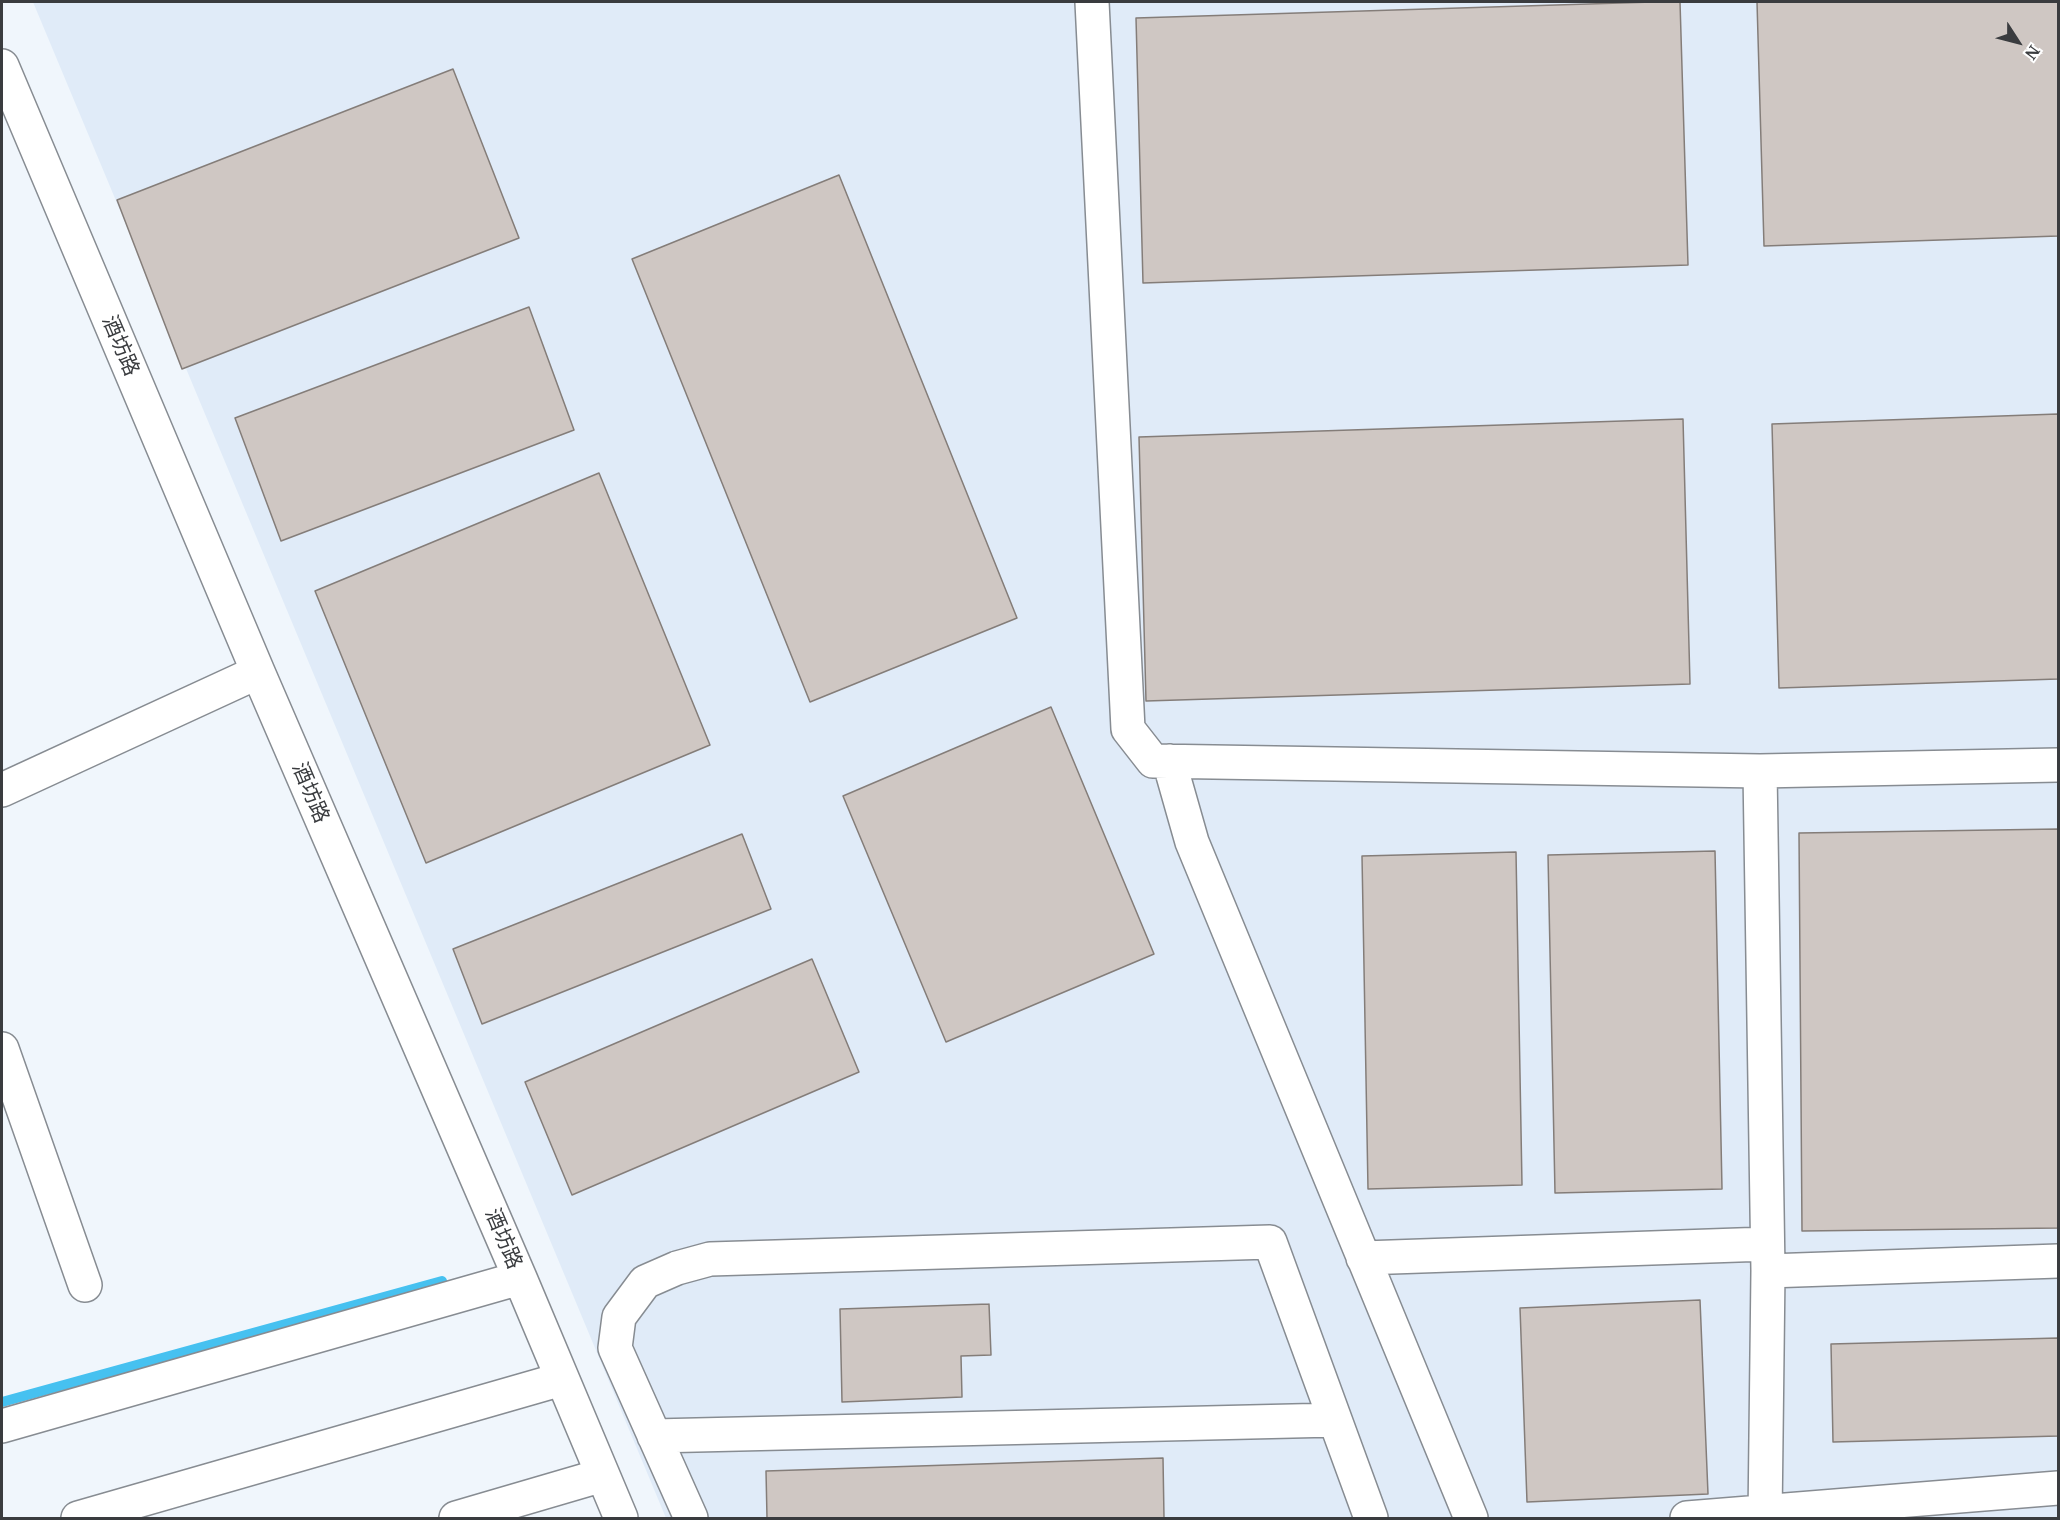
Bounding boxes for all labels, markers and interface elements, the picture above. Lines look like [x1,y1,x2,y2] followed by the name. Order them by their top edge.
[1988,12,2048,72] north arrow
[2020,41,2045,64] text: N
[96,312,144,380] street label: 酒坊路
[286,759,334,827] street label: 酒坊路
[479,1205,527,1273] street label: 酒坊路

